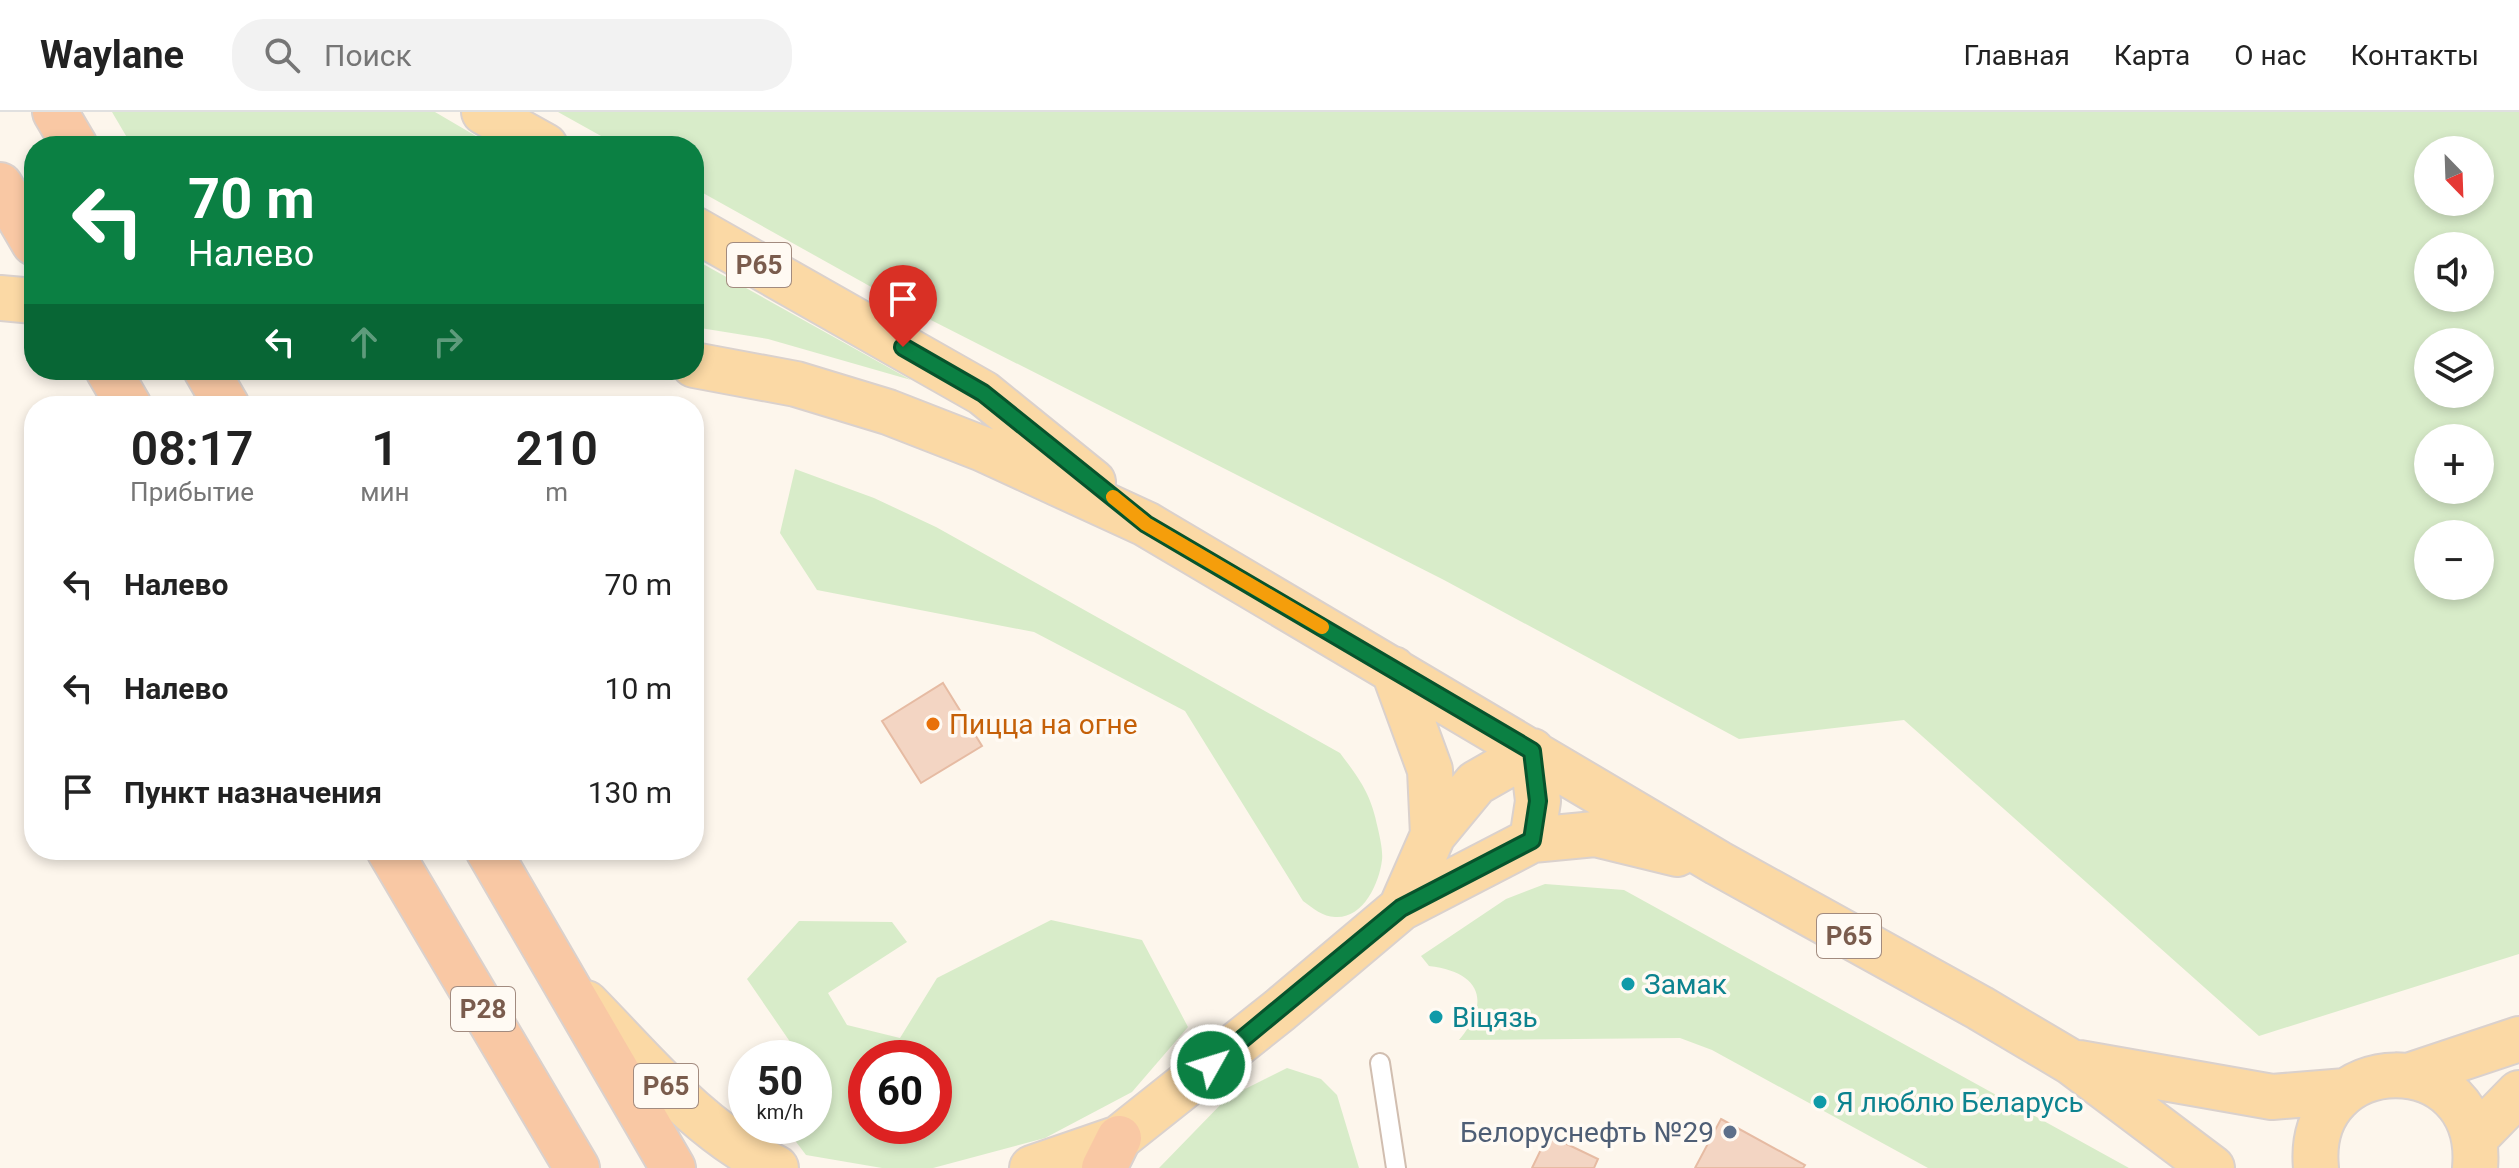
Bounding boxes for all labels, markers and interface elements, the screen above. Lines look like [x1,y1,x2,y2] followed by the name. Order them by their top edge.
[232,19,792,91] search box
[40,33,184,77] text: Waylane
[260,33,304,77] icon: search
[324,38,412,73] text: Поиск
[1963,39,2070,72] text: Главная
[2114,39,2190,72] text: Карта
[2234,39,2306,72] text: О нас
[2350,39,2479,72] text: Контакты
[2414,136,2494,216] north arrow
[2414,136,2494,600] map controls
[188,166,315,232] text: 70 m
[56,168,160,272] icon: left
[2414,232,2494,312] button: sound
[188,233,314,275] text: Налево
[727,243,791,287] road number: Р65
[869,265,937,347] pin
[881,277,925,321] icon: arrive
[258,320,302,364] icon: left
[342,320,386,364] icon: ahead
[426,320,470,364] icon: right
[2414,328,2494,408] button: layers
[131,420,253,477] text: 08:17
[371,420,399,477] text: 1
[516,420,598,477] text: 210
[2414,424,2494,504] button: +
[130,477,254,507] text: Прибытие
[360,477,410,507] text: мин
[545,477,568,507] text: m
[2414,520,2494,600] button: −
[56,562,100,606] icon: left
[124,567,228,602] text: Налево
[605,567,672,602] text: 70 m
[56,666,100,710] icon: left
[124,671,228,706] text: Налево
[605,671,672,706] text: 10 m
[949,708,1138,741] place label: Пицца на огне
[924,715,942,733] marker: Пицца на огне
[56,770,100,814] icon: arrive
[124,775,382,810] text: Пункт назначения
[588,775,672,810] text: 130 m
[1817,914,1881,958] road number: Р65
[1644,968,1727,1001] place label: Замак
[1619,975,1637,993] marker: Замак
[451,987,515,1031] road number: Р28
[1452,1001,1538,1034] place label: Віцязь
[1427,1008,1445,1026] marker: Віцязь
[1169,1023,1253,1107] position arrow
[848,1040,952,1144] speed limit sign: 60
[757,1058,803,1105] text: 50
[634,1064,698,1108] road number: Р65
[1836,1086,2084,1119] place label: Я люблю Беларусь
[1811,1093,1829,1111] marker: Я люблю Беларусь
[757,1100,803,1124] text: km/h
[1460,1116,1714,1149] place label: Белоруснефть №29
[1721,1123,1739,1141] marker: Белоруснефть №29

